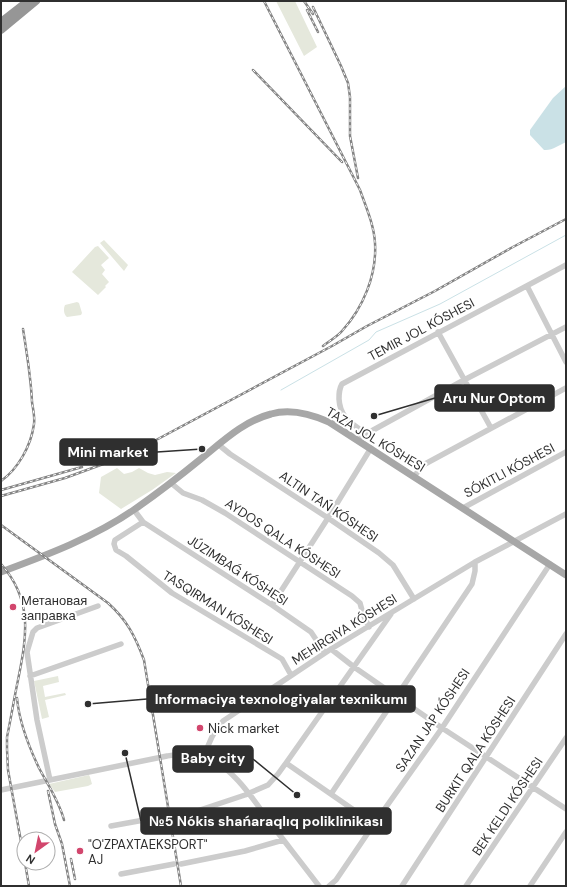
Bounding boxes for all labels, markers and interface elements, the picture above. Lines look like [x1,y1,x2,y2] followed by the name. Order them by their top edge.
[365,294,477,365] street label: TEMIR JOL KÓSHESI
[435,385,554,411] callout: Aru Nur Optom
[443,389,545,407] text: Aru Nur Optom
[323,403,428,476] street label: TAZA JOL KÓSHESI
[60,439,157,465] callout: Mini market
[461,439,558,501] street label: SÓKITLI KÓSHESI
[67,443,149,461] text: Mini market
[276,466,382,546] street label: ALTIN TAŃ KÓSHESI
[222,495,344,582] street label: AYDOS QALA KÓSHESI
[184,531,292,609] street label: JÚZIMBAǴ KÓSHESI
[159,567,276,648] street label: TASQIRMAN KÓSHESI
[288,590,400,669] street label: MEHIRGIYA KÓSHESI
[21,592,87,624] place label: Метановая заправка
[8,602,18,612] marker: Метановая заправка
[391,665,473,775] street label: SAZAN JAP KÓSHESI
[147,686,415,712] callout: Informaciya texnologiyalar texnikumı
[155,690,407,708] text: Informaciya texnologiyalar texnikumı
[432,693,519,815] street label: BURKIT QALA KÓSHESI
[208,720,279,737] place label: Nick market
[195,723,205,733] marker: Nick market
[173,746,253,772] callout: Baby city
[181,749,246,767] text: Baby city
[468,754,547,859] street label: BEK KELDI KÓSHESI
[141,808,391,834] callout: №5 Nókis shańaraqlıq poliklinikası
[149,812,383,830] text: №5 Nókis shańaraqlıq poliklinikası
[16,831,56,871] north arrow
[88,836,208,868] place label: "O'ZPAXTAEKSPORT" AJ
[75,846,85,856] marker: "O'ZPAXTAEKSPORT" AJ
[23,851,38,867] text: N

